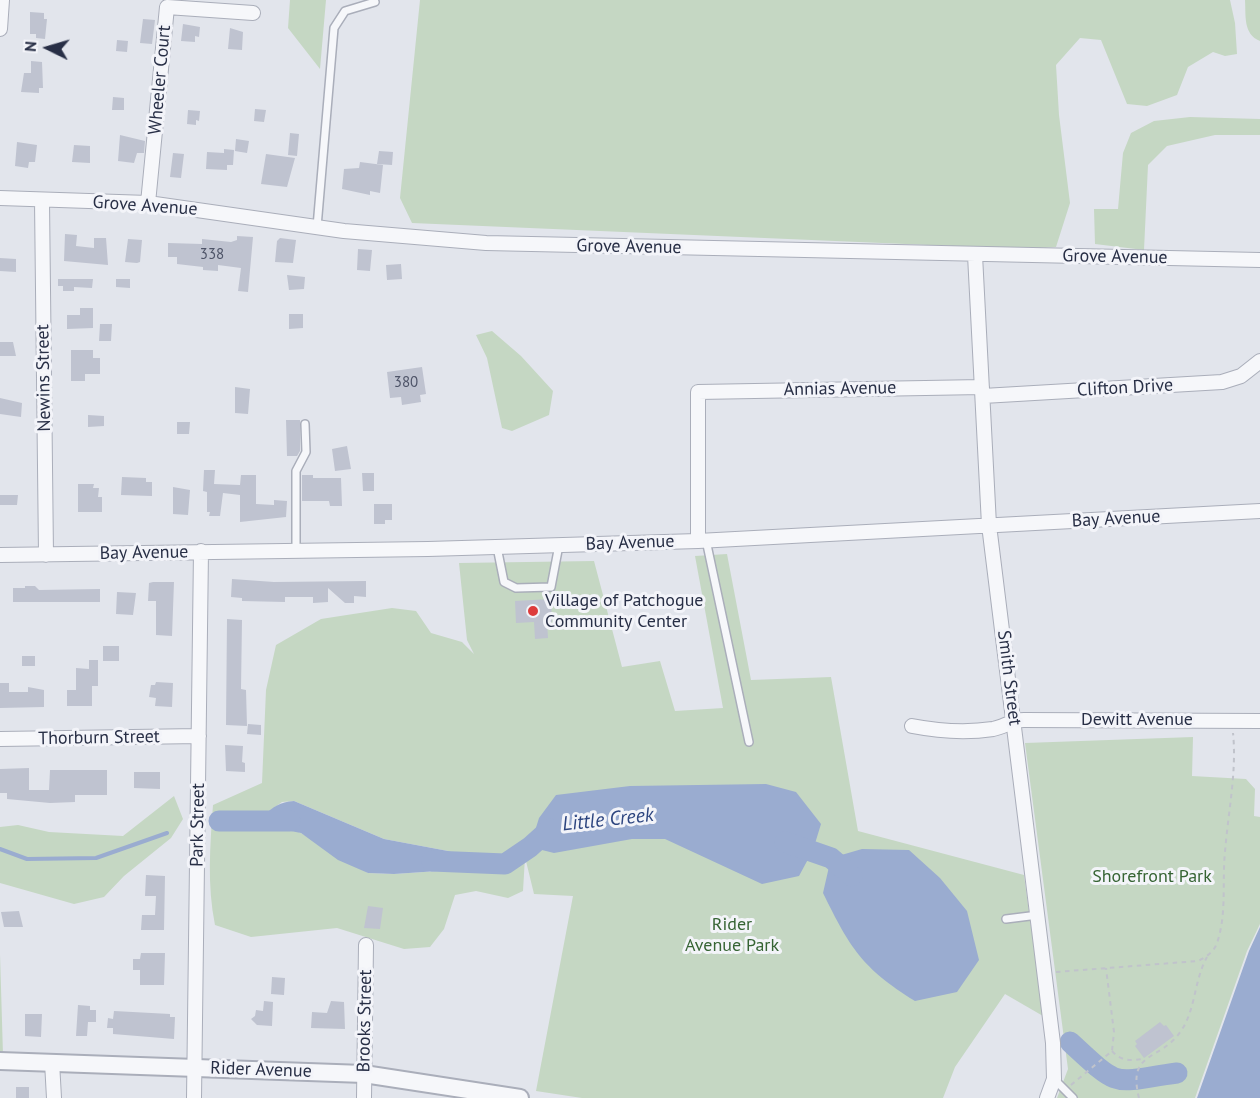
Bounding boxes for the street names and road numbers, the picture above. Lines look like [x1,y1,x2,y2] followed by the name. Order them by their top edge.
[144,24,176,136] street label: Wheeler Court
[92,192,198,220] street label: Grove Avenue
[576,235,682,259] street label: Grove Avenue
[1062,245,1168,269] street label: Grove Avenue
[32,324,56,432] street label: Newins Street
[1076,375,1174,401] street label: Clifton Drive
[784,377,896,401] street label: Annias Avenue
[1071,506,1161,532] street label: Bay Avenue
[585,531,675,555] street label: Bay Avenue
[99,541,189,565] street label: Bay Avenue
[992,629,1026,727] street label: Smith Street
[1081,709,1193,731] street label: Dewitt Avenue
[38,726,160,750] street label: Thorburn Street
[186,783,210,867] street label: Park Street
[353,969,377,1073] street label: Brooks Street
[210,1057,312,1083] street label: Rider Avenue

